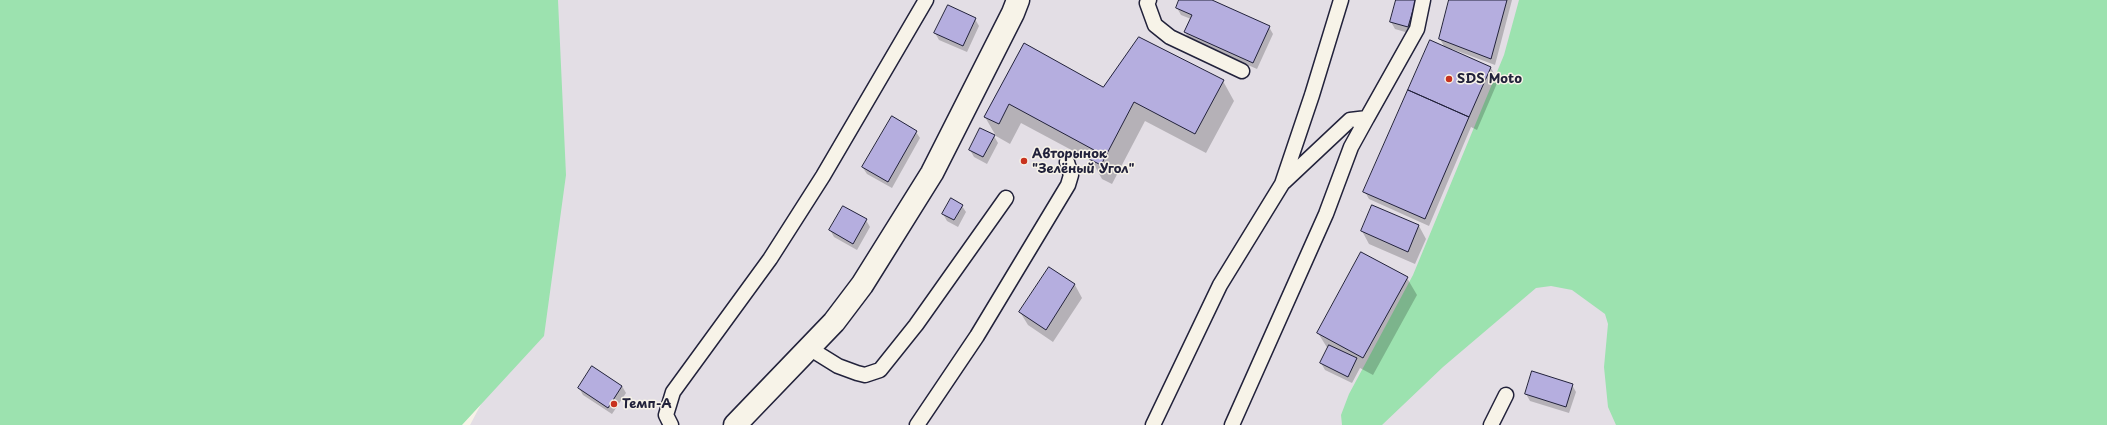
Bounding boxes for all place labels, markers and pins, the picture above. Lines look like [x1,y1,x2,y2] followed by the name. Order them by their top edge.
[1457,71,1522,87] place label: SDS Moto
[1444,74,1454,84] marker: SDS Moto
[1032,146,1134,177] place label: Авторынок "Зелёный Угол"
[1019,156,1029,166] marker: Авторынок "Зелёный Угол"
[622,396,672,412] place label: Темп-А
[609,399,619,409] marker: Темп-А

